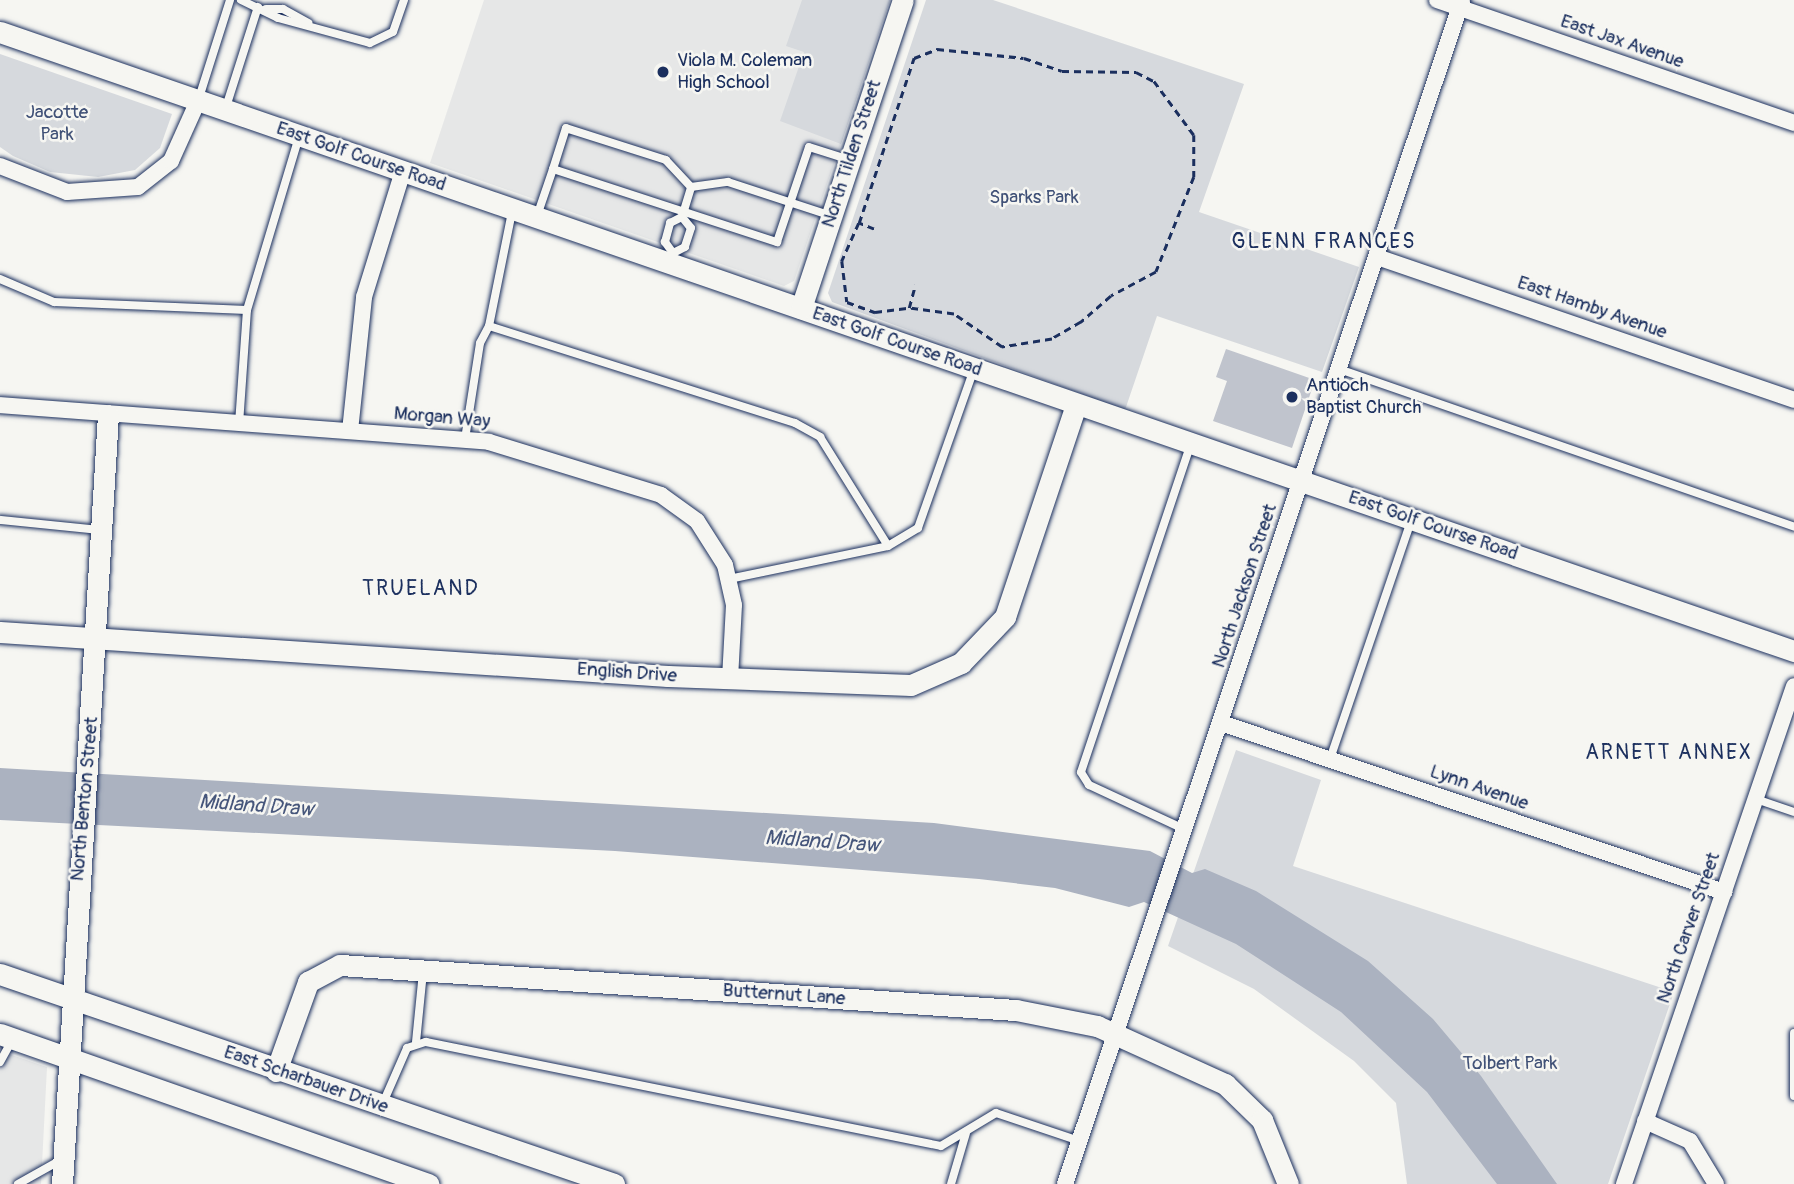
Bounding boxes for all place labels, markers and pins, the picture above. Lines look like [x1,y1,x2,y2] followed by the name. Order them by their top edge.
[677,50,812,94] place label: Viola M. Coleman High School
[655,64,671,80] marker: Viola M. Coleman High School
[1306,375,1421,419] place label: Antioch Baptist Church
[1284,389,1300,405] marker: Antioch Baptist Church

